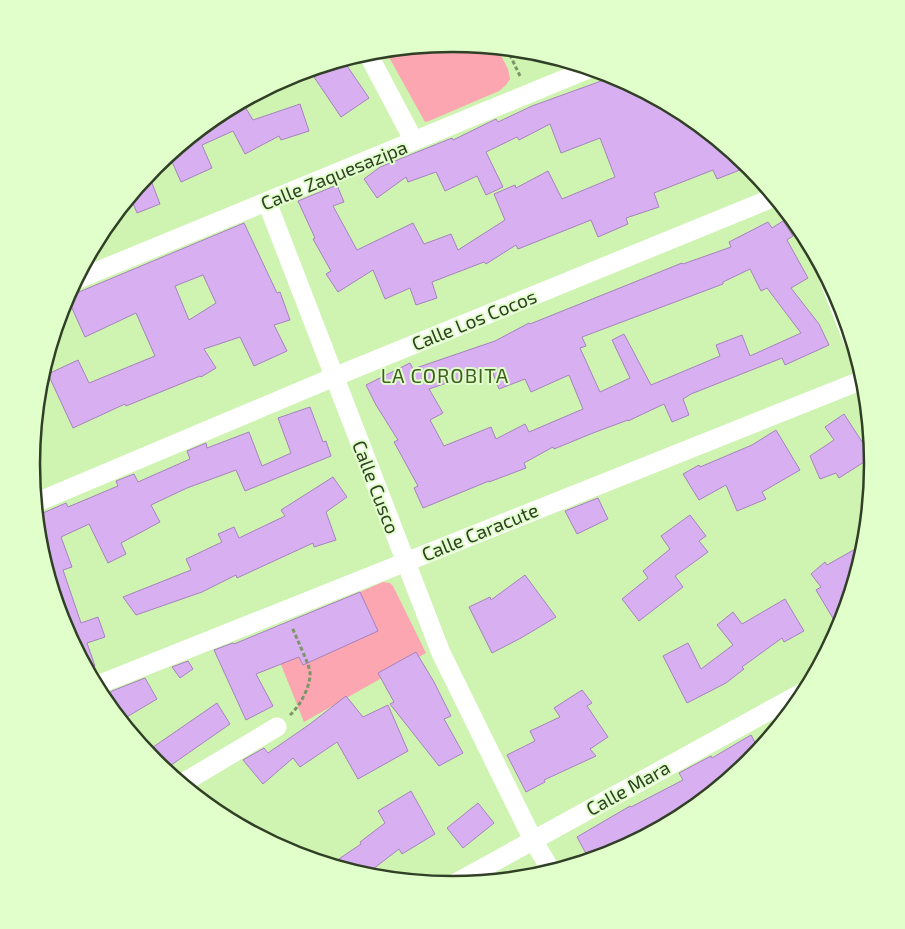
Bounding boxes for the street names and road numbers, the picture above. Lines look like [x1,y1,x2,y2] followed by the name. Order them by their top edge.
[257,135,410,214] street label: Calle Zaquesazipa
[408,284,540,355] street label: Calle Los Cocos
[348,437,405,537] street label: Calle Cusco
[418,498,542,565] street label: Calle Caracute
[582,755,674,820] street label: Calle Mara

